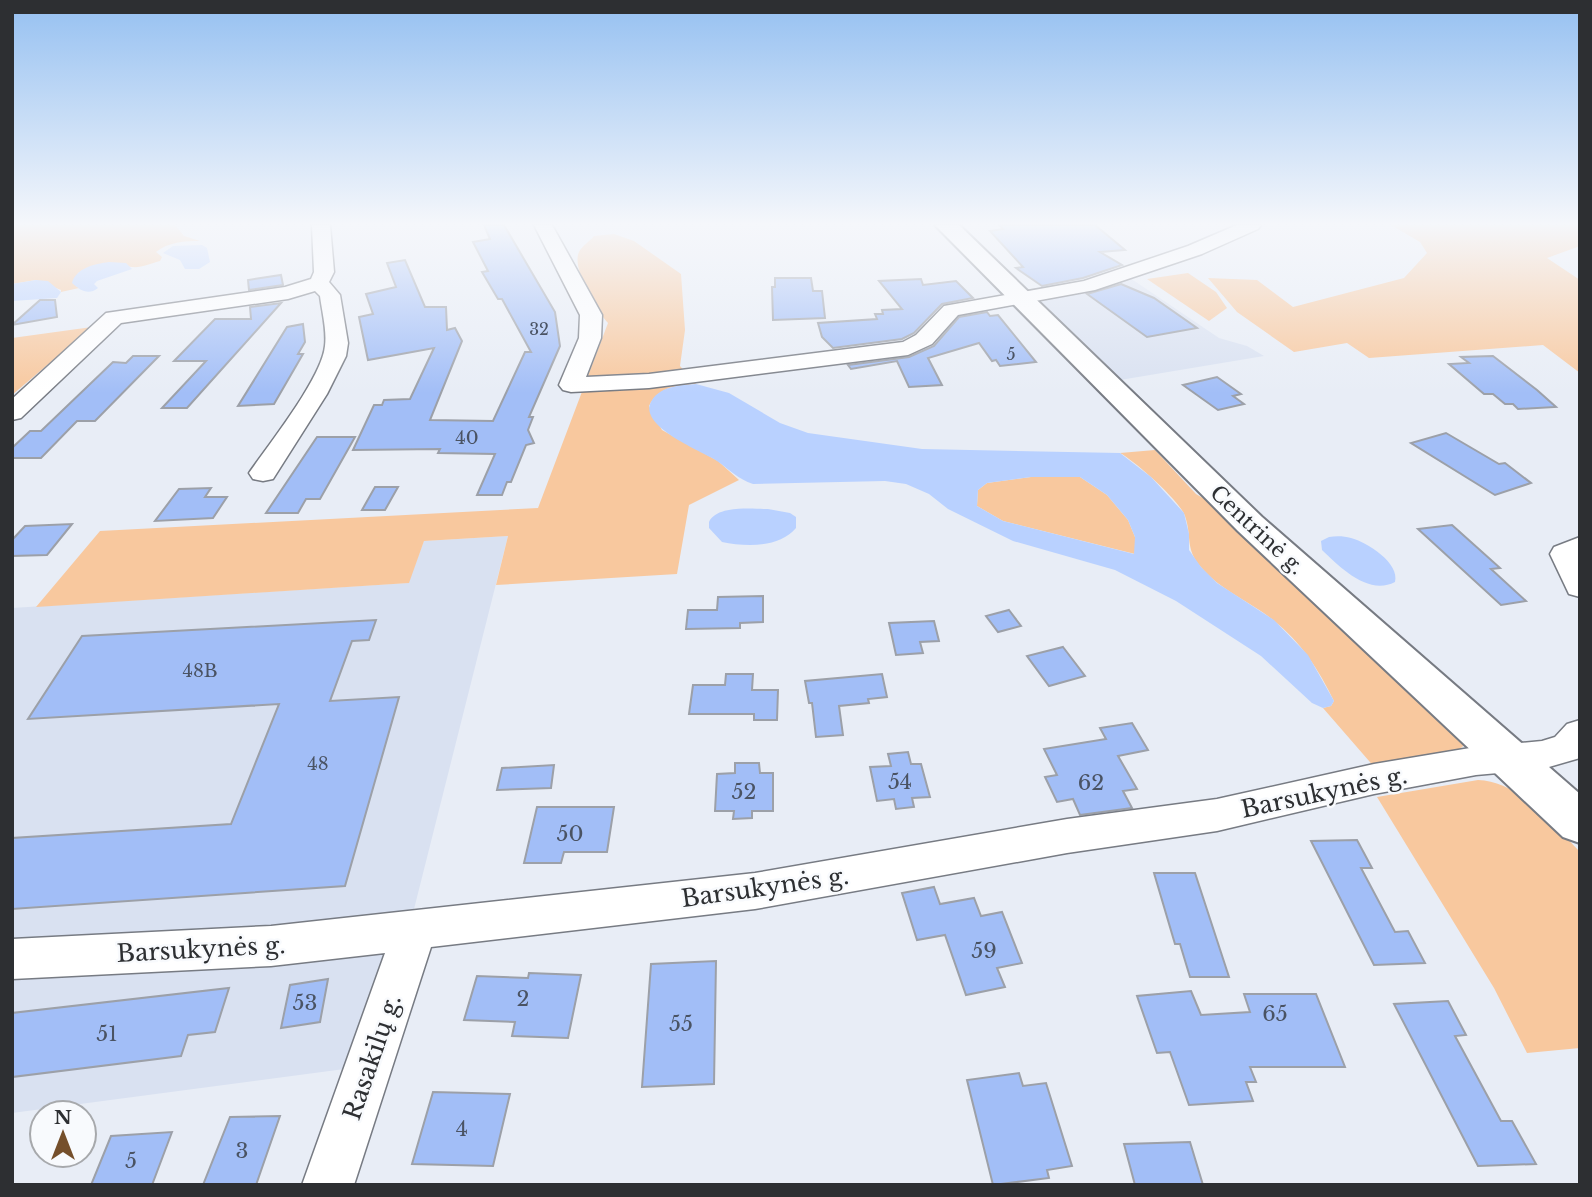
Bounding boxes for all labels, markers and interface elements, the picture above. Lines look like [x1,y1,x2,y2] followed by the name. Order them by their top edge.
[529,319,549,339] house number: 32
[1006,344,1016,364] house number: 5
[455,427,479,449] house number: 40
[1205,480,1309,580] street label: Centrinė g.
[182,660,218,682] house number: 48B
[307,753,329,775] house number: 48
[1238,760,1410,824] street label: Barsukynės g.
[888,769,912,795] house number: 54
[1078,770,1104,796] house number: 62
[732,779,756,805] house number: 52
[557,821,583,847] house number: 50
[679,861,851,913] street label: Barsukynės g.
[116,930,286,968] street label: Barsukynės g.
[971,938,997,964] house number: 59
[517,986,529,1012] house number: 2
[293,990,317,1016] house number: 53
[337,990,407,1124] street label: Rasakilų g.
[1262,1001,1288,1027] house number: 65
[669,1011,693,1037] house number: 55
[96,1021,118,1047] house number: 51
[28,1099,98,1169] north arrow
[54,1106,72,1129] text: N
[456,1116,468,1142] house number: 4
[236,1138,248,1164] house number: 3
[125,1148,137,1174] house number: 5

